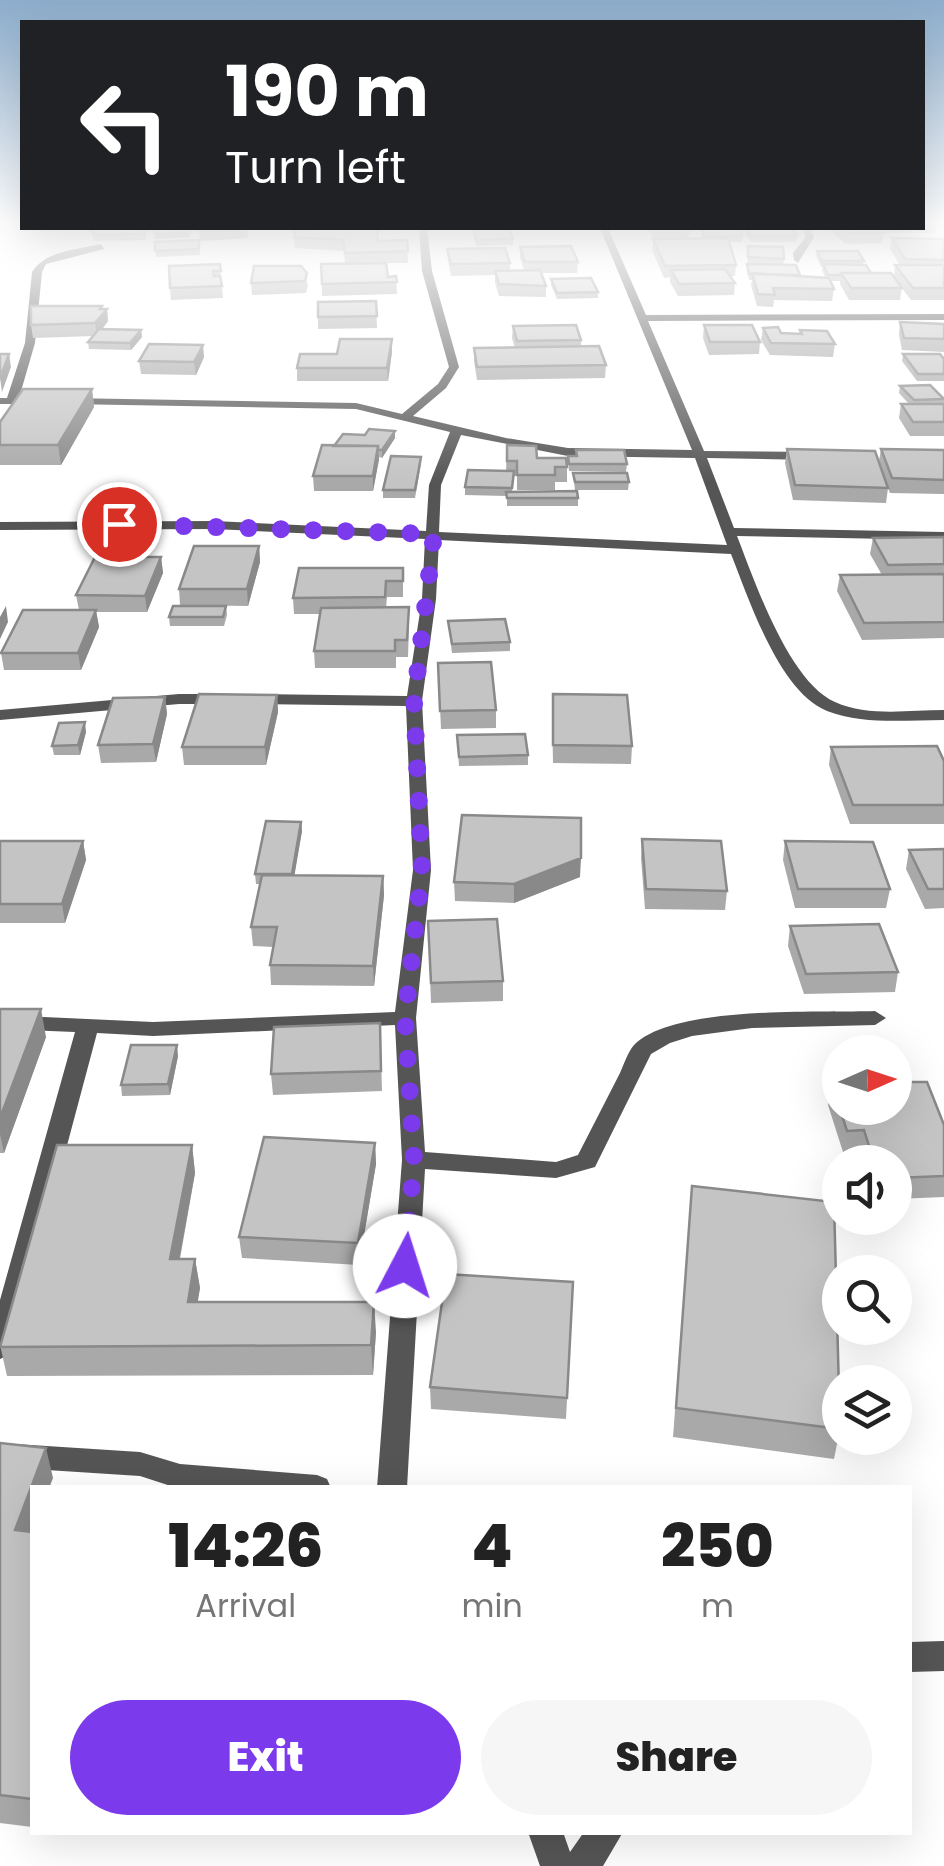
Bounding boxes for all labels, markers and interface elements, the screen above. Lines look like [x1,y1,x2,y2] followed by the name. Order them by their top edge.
[225,42,429,141] text: 190 m
[60,60,190,190] icon: left
[225,136,406,199] text: Turn left
[77,482,162,567] pin
[92,497,147,552] icon: arrive
[822,1035,912,1125] north arrow
[822,1035,912,1455] map controls
[822,1145,912,1235] button: sound
[353,1214,457,1318] position arrow
[822,1255,912,1345] button: search
[822,1365,912,1455] button: layers
[168,1504,323,1588] text: 14:26
[471,1504,513,1588] text: 4
[661,1504,774,1588] text: 250
[195,1583,296,1628] text: Arrival
[461,1583,523,1628] text: min
[701,1583,734,1628] text: m
[70,1700,461,1815] button: Exit
[481,1700,872,1815] button: Share

